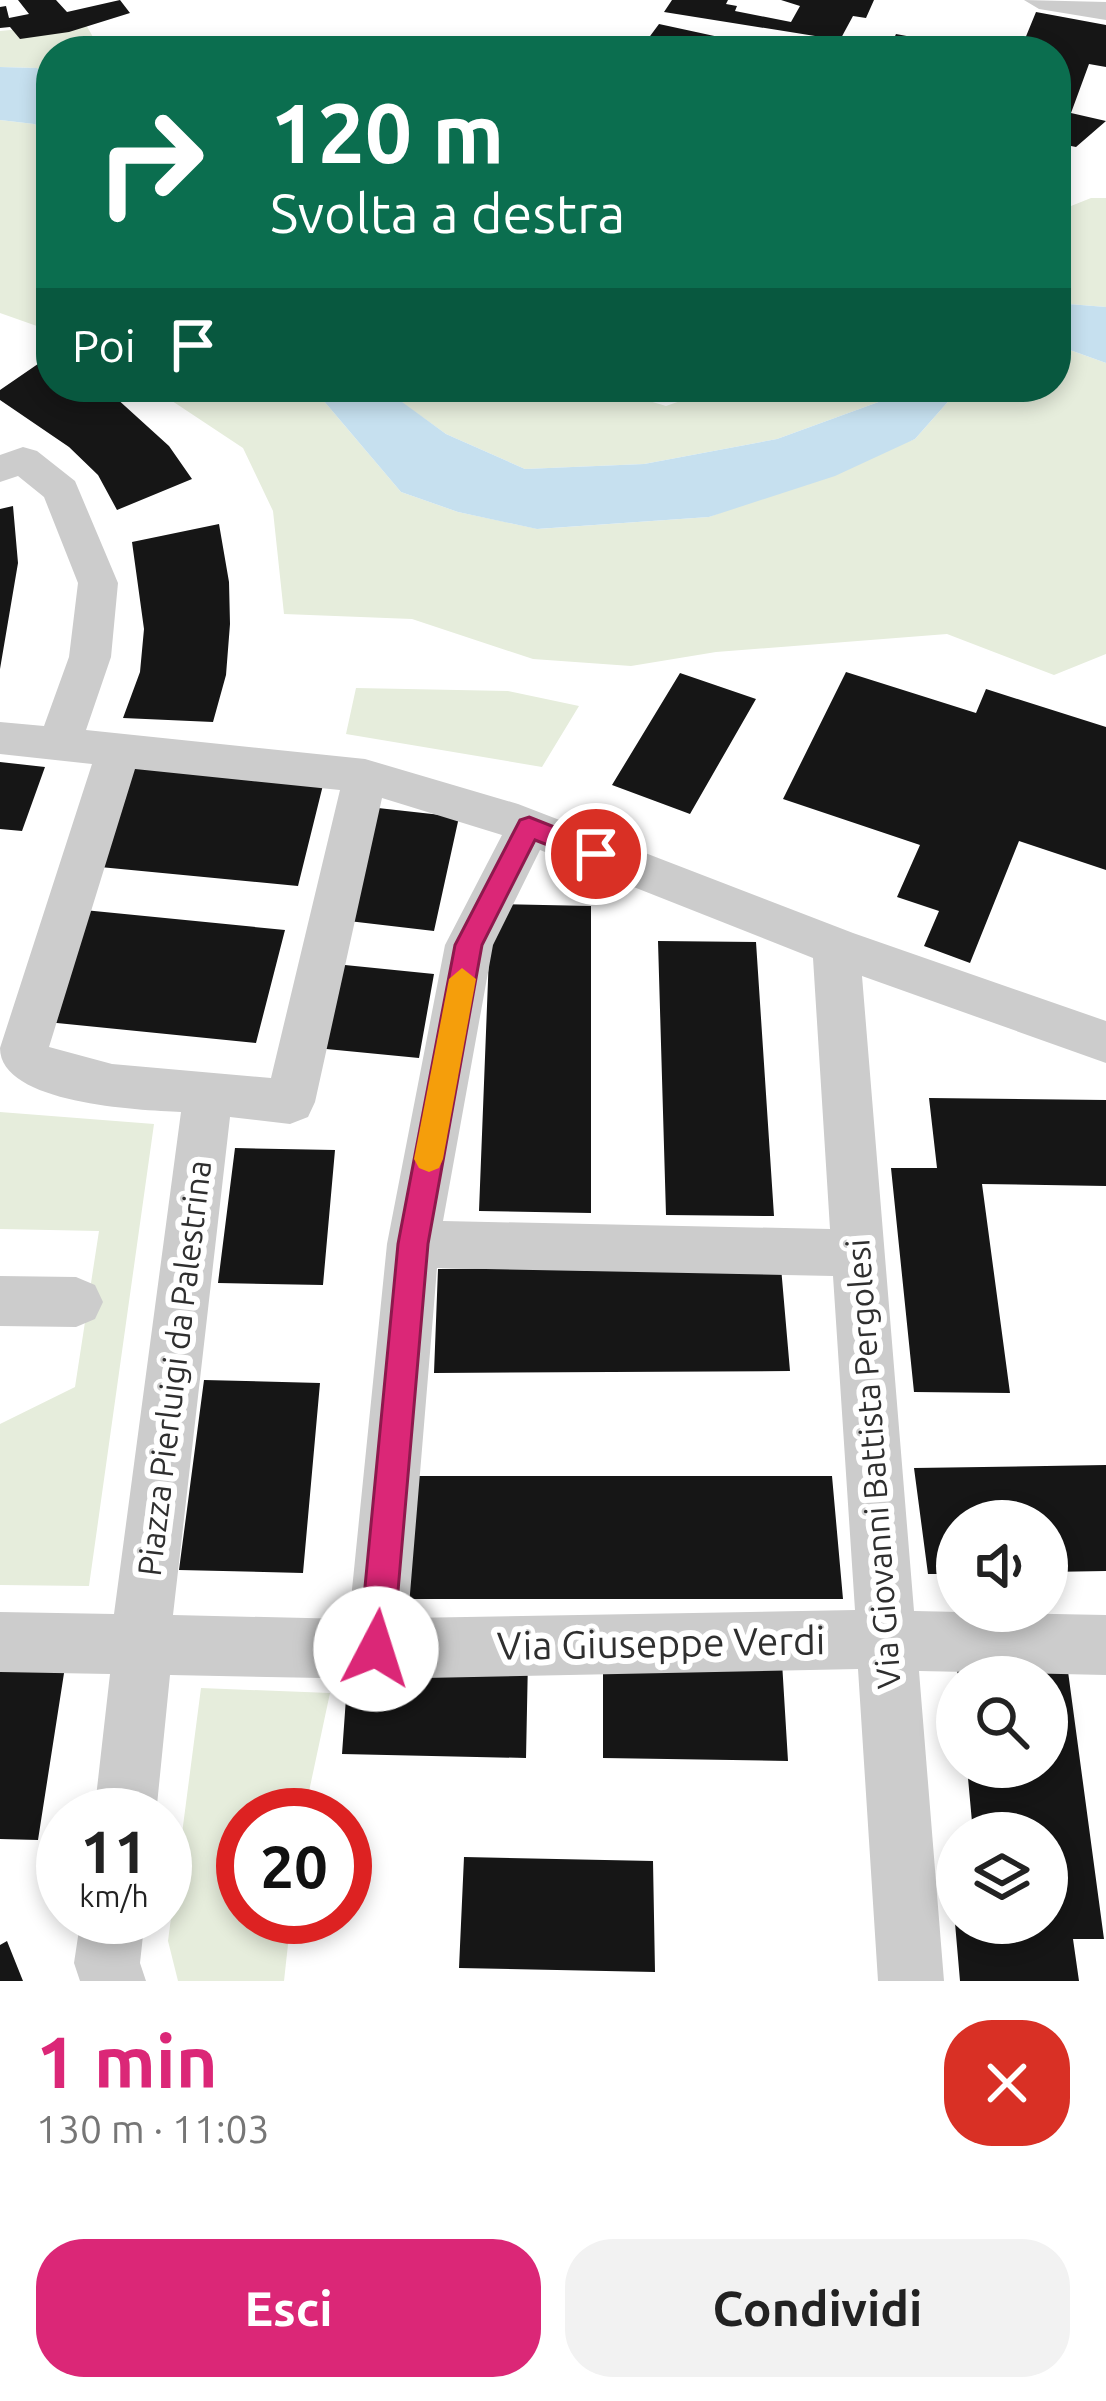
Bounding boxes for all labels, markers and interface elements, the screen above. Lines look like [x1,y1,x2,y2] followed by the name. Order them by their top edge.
[72,84,228,240] icon: right
[270,85,504,179] text: 120 m
[270,183,625,243] text: Svolta a destra
[160,312,226,378] icon: arrive
[72,320,136,371] text: Poi
[545,803,647,905] pin
[563,821,629,887] icon: arrive
[130,1158,217,1578] street label: Piazza Pierluigi da Palestrina
[838,1238,907,1690] street label: Via Giovanni Battista Pergolesi
[936,1500,1068,1944] map controls
[936,1500,1068,1632] button: sound
[313,1586,439,1712] position arrow
[496,1618,826,1667] street label: Via Giuseppe Verdi
[936,1656,1068,1788] button: search
[216,1788,372,1944] speed limit sign: 20
[936,1812,1068,1944] button: layers
[80,1817,148,1884] text: 11
[79,1879,149,1913] text: km/h
[944,2020,1070,2146] button: close
[36,2021,218,2102] text: 1 min
[36,2107,270,2150] text: 130 m · 11:03
[36,2239,541,2377] button: Esci
[565,2239,1070,2377] button: Condividi

